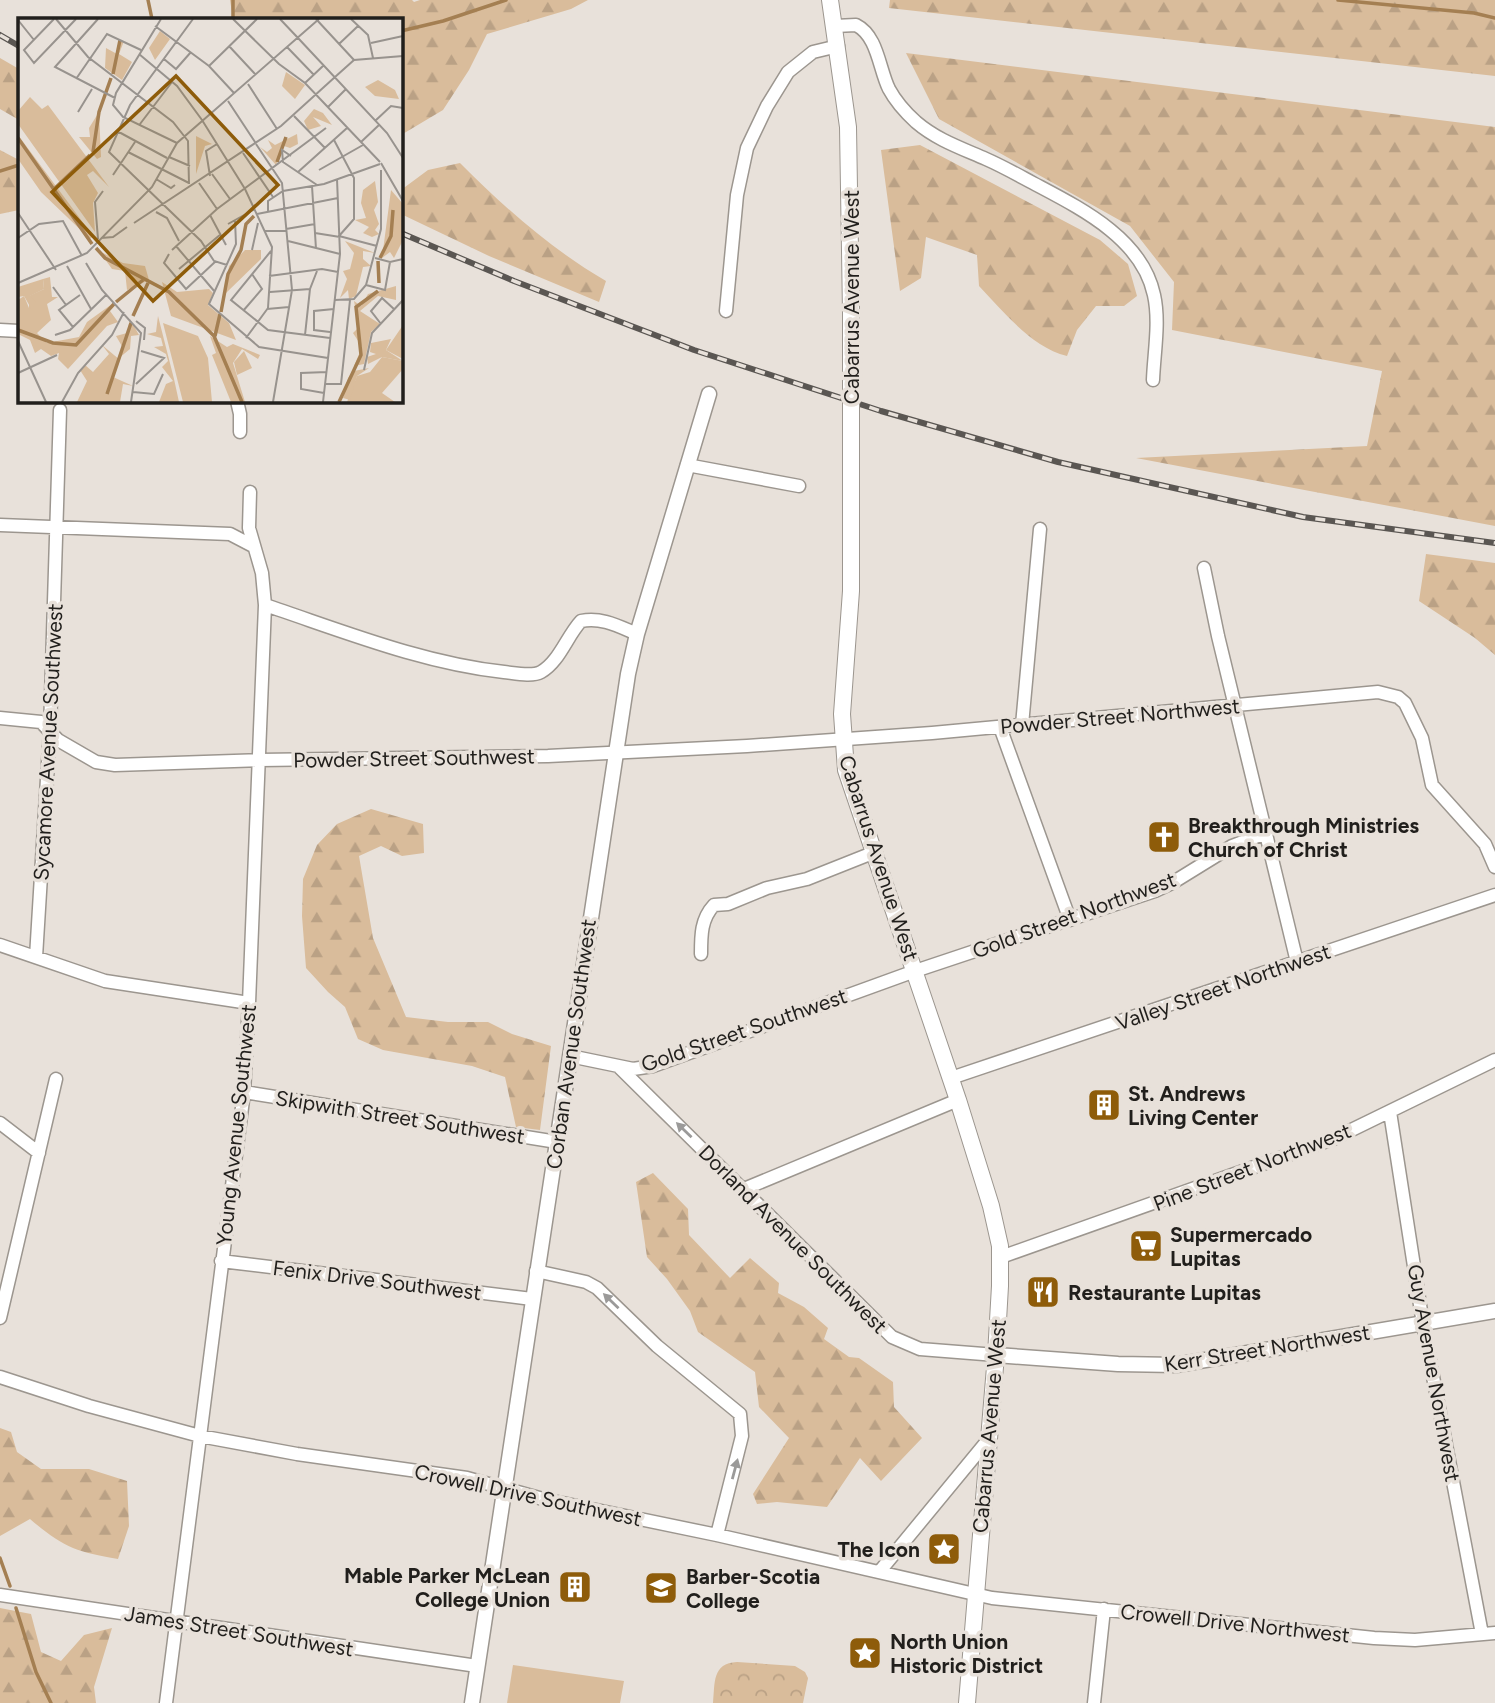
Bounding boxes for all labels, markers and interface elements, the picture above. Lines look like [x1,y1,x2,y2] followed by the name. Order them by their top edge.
[18,18,402,402] inset map
[839,190,864,404] street label: Cabarrus Avenue West
[28,603,68,881] street label: Sycamore Avenue Southwest
[999,693,1241,739] street label: Powder Street Northwest
[293,743,535,773] street label: Powder Street Southwest
[834,752,924,964] street label: Cabarrus Avenue West
[1188,813,1419,862] place label: Breakthrough Ministries Church of Christ
[1145,818,1183,856] church icon: Breakthrough Ministries Church of Christ
[969,867,1179,963] street label: Gold Street Northwest
[541,917,601,1171] street label: Corban Avenue Southwest
[1112,938,1334,1036] street label: Valley Street Northwest
[638,983,850,1077] street label: Gold Street Southwest
[211,1003,261,1247] street label: Young Avenue Southwest
[1128,1081,1258,1130] place label: St. Andrews Living Center
[274,1085,526,1149] street label: Skipwith Street Southwest
[1085,1086,1123,1124] building icon: St. Andrews Living Center
[1150,1118,1354,1216] street label: Pine Street Northwest
[676,1123,693,1139] one-way arrow
[694,1140,892,1338] street label: Dorland Avenue Southwest
[1170,1222,1312,1271] place label: Supermercado Lupitas
[1127,1227,1165,1265] supermarket icon: Supermercado Lupitas
[271,1255,483,1305] street label: Fenix Drive Southwest
[1403,1262,1465,1484] street label: Guy Avenue Northwest
[1024,1273,1062,1311] restaurant icon: Restaurante Lupitas
[1068,1280,1261,1305] place label: Restaurante Lupitas
[603,1294,620,1310] one-way arrow
[967,1318,1011,1534] street label: Cabarrus Avenue West
[1162,1319,1372,1377] street label: Kerr Street Northwest
[730,1458,741,1480] one-way arrow
[412,1459,644,1531] street label: Crowell Drive Southwest
[925,1530,963,1568] place icon: The Icon
[837,1537,920,1562] place label: The Icon
[344,1563,550,1612] place label: Mable Parker McLean College Union
[686,1564,820,1613] place label: Barber-Scotia College
[556,1568,594,1606] building icon: Mable Parker McLean College Union
[642,1569,680,1607] school or university icon: Barber-Scotia College
[1119,1599,1351,1647] street label: Crowell Drive Northwest
[123,1601,355,1661] street label: James Street Southwest
[890,1629,1043,1678] place label: North Union Historic District
[846,1634,884,1672] place icon: North Union Historic District

